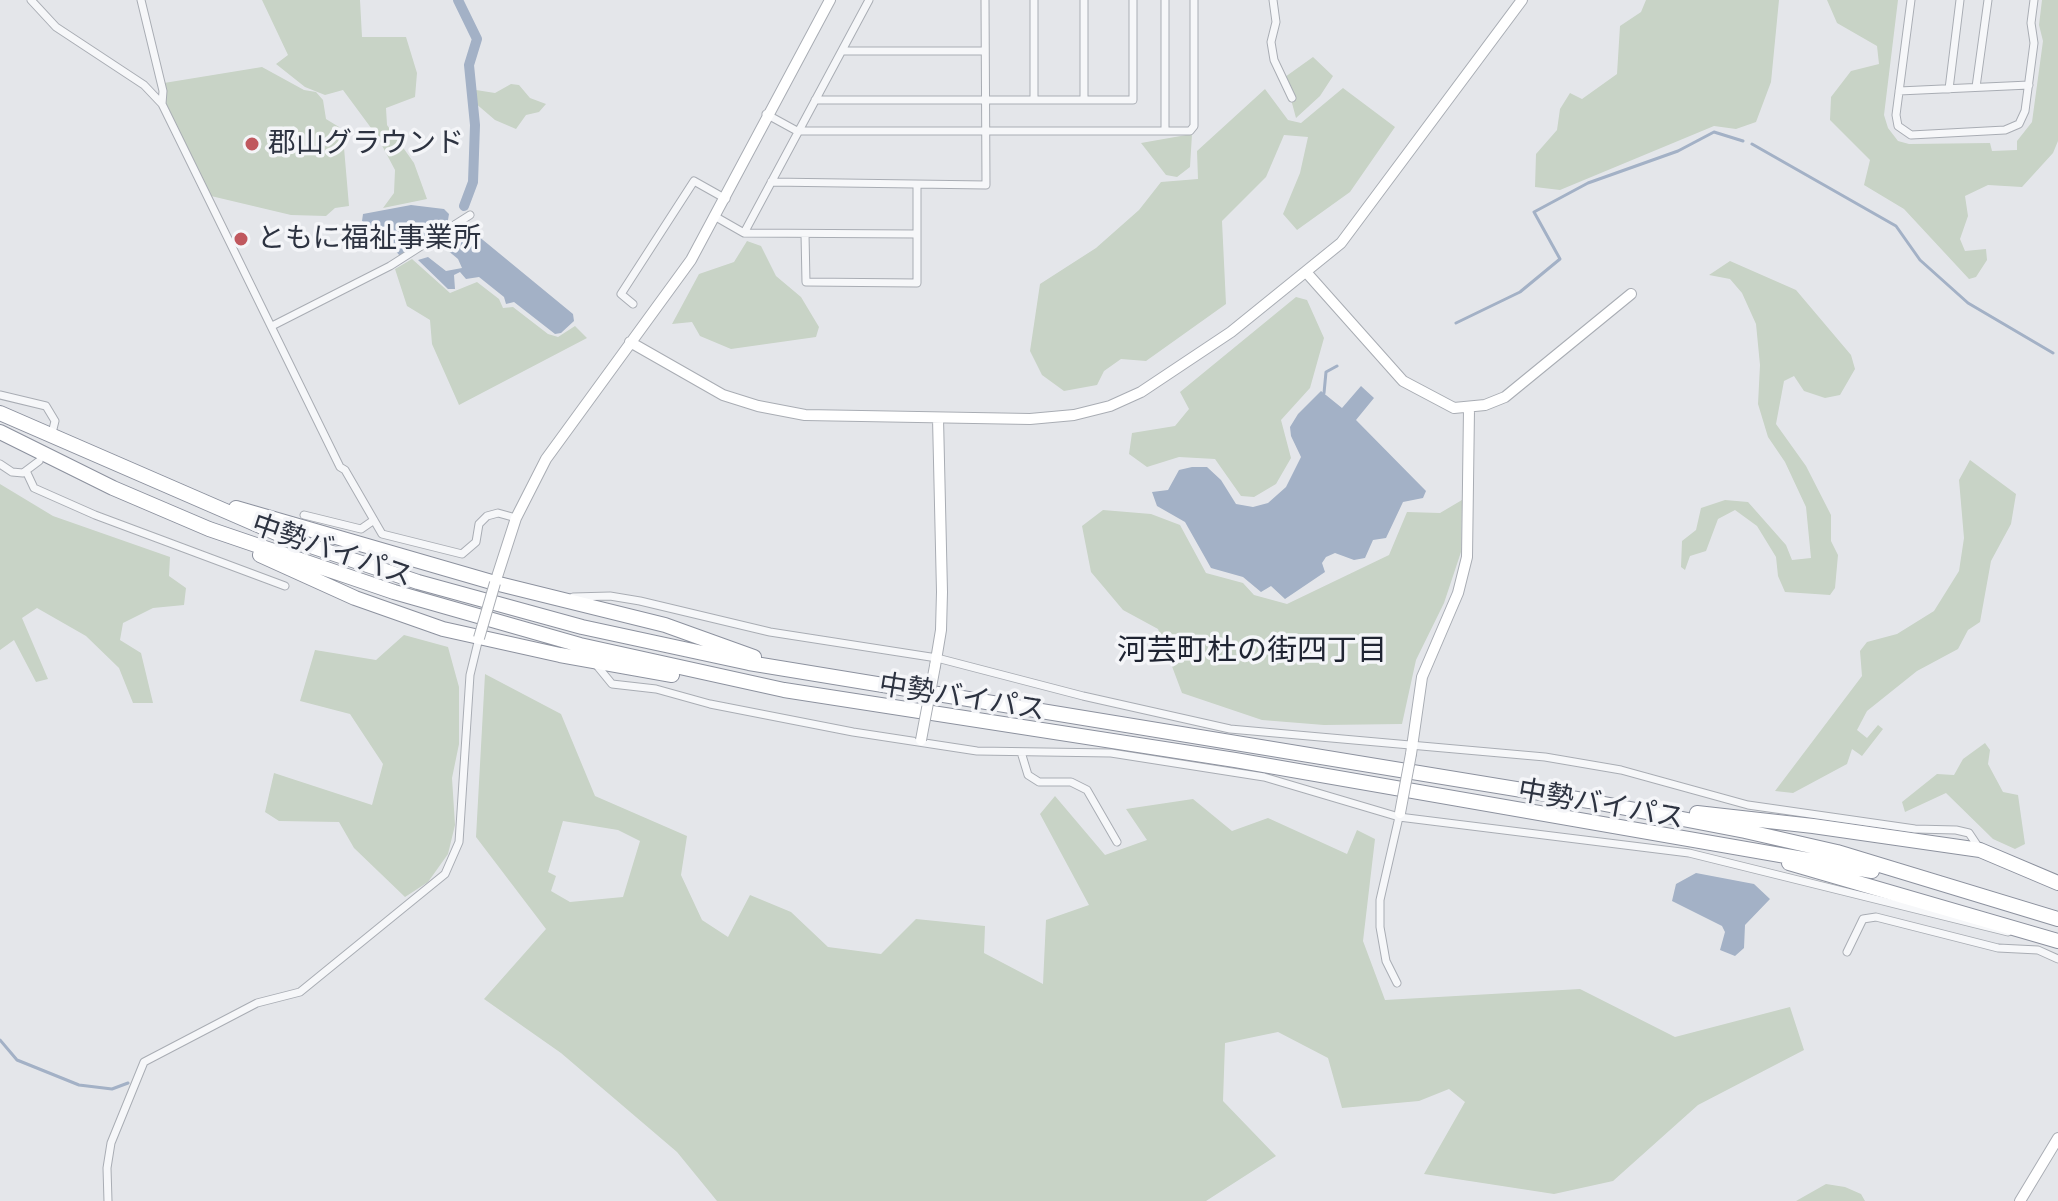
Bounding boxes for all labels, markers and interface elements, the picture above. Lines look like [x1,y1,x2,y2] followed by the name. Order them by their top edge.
[268,127,464,161] place label: 郡山グラウンド
[243,135,261,153] marker: 郡山グラウンド
[257,222,481,256] place label: ともに福祉事業所
[232,230,250,248] marker: ともに福祉事業所
[247,508,417,594] street label: 中勢バイパス
[1117,633,1387,669] district label: 河芸町杜の街四丁目
[876,668,1048,728] street label: 中勢バイパス
[1515,774,1687,836] street label: 中勢バイパス

